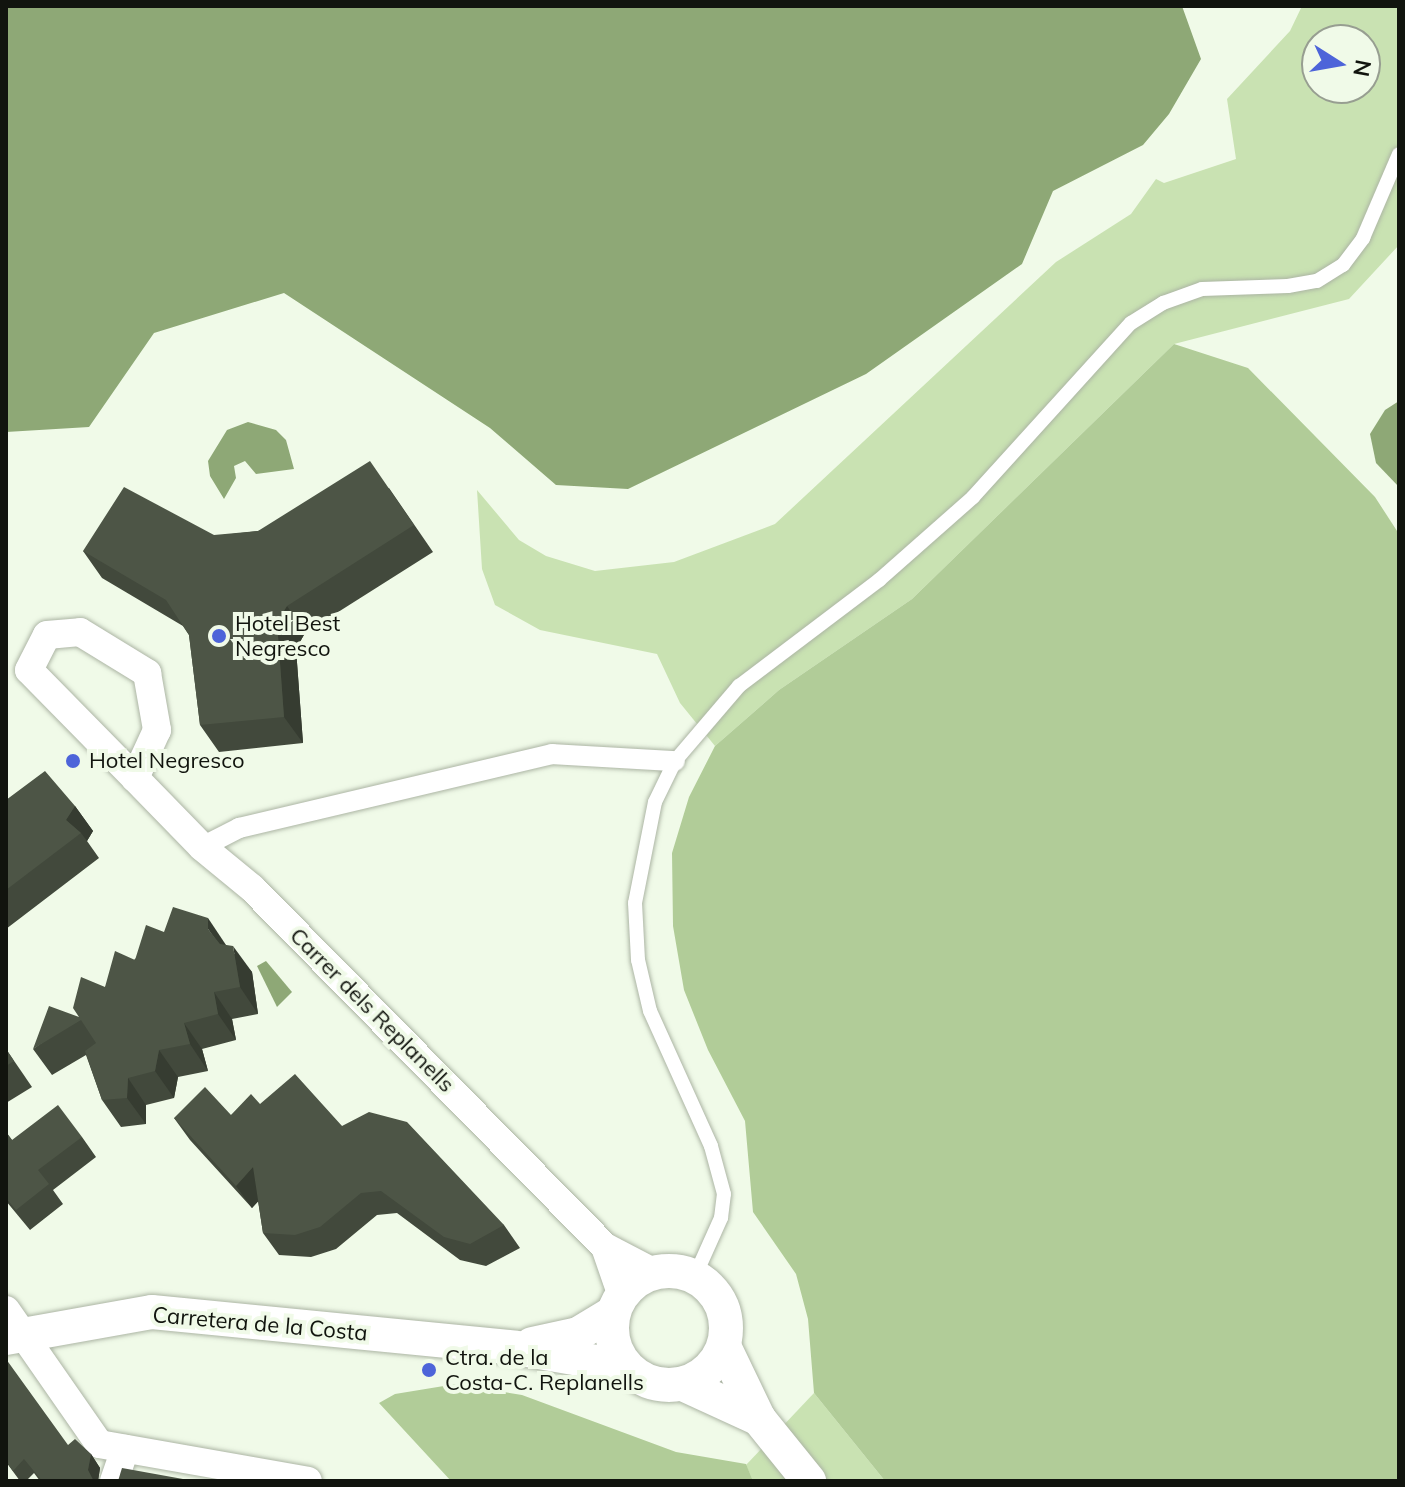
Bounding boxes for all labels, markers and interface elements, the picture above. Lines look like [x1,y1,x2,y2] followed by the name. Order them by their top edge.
[1301,24,1381,104] north arrow
[1347,57,1378,79] text: N
[235,610,340,662] place label: Hotel Best Negresco
[210,627,228,645] marker: Hotel Best Negresco
[89,748,244,774] place label: Hotel Negresco
[64,752,82,770] marker: Hotel Negresco
[284,922,460,1098] street label: Carrer dels Replanells
[151,1301,369,1347] street label: Carretera de la Costa
[445,1344,644,1396] place label: Ctra. de la Costa-C. Replanells
[420,1361,438,1379] marker: Ctra. de la Costa-C. Replanells

